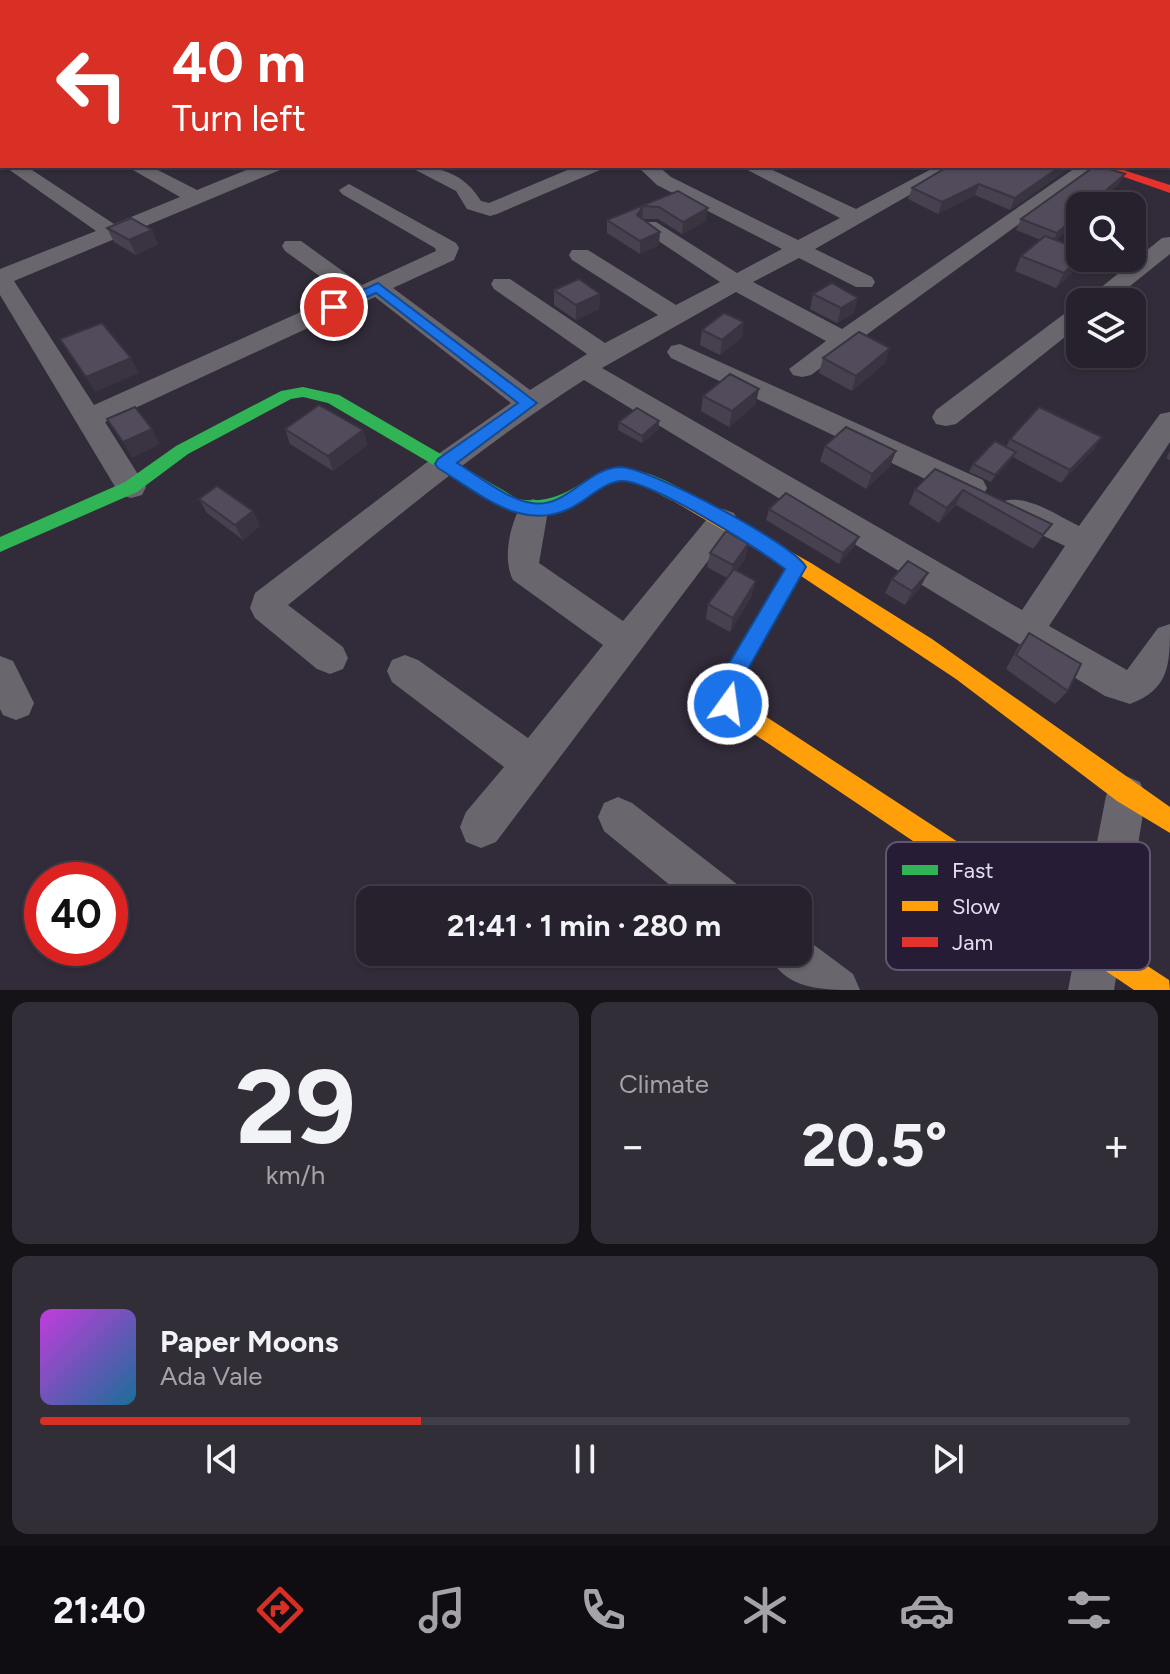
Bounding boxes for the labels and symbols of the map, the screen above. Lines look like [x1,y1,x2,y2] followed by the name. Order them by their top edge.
[300,273,368,341] pin
[686,662,770,746] position arrow
[886,842,1150,970] legend
[952,857,994,884] text: Fast
[24,862,128,966] speed limit sign: 40
[952,893,1001,920] text: Slow
[952,929,993,956] text: Jam

